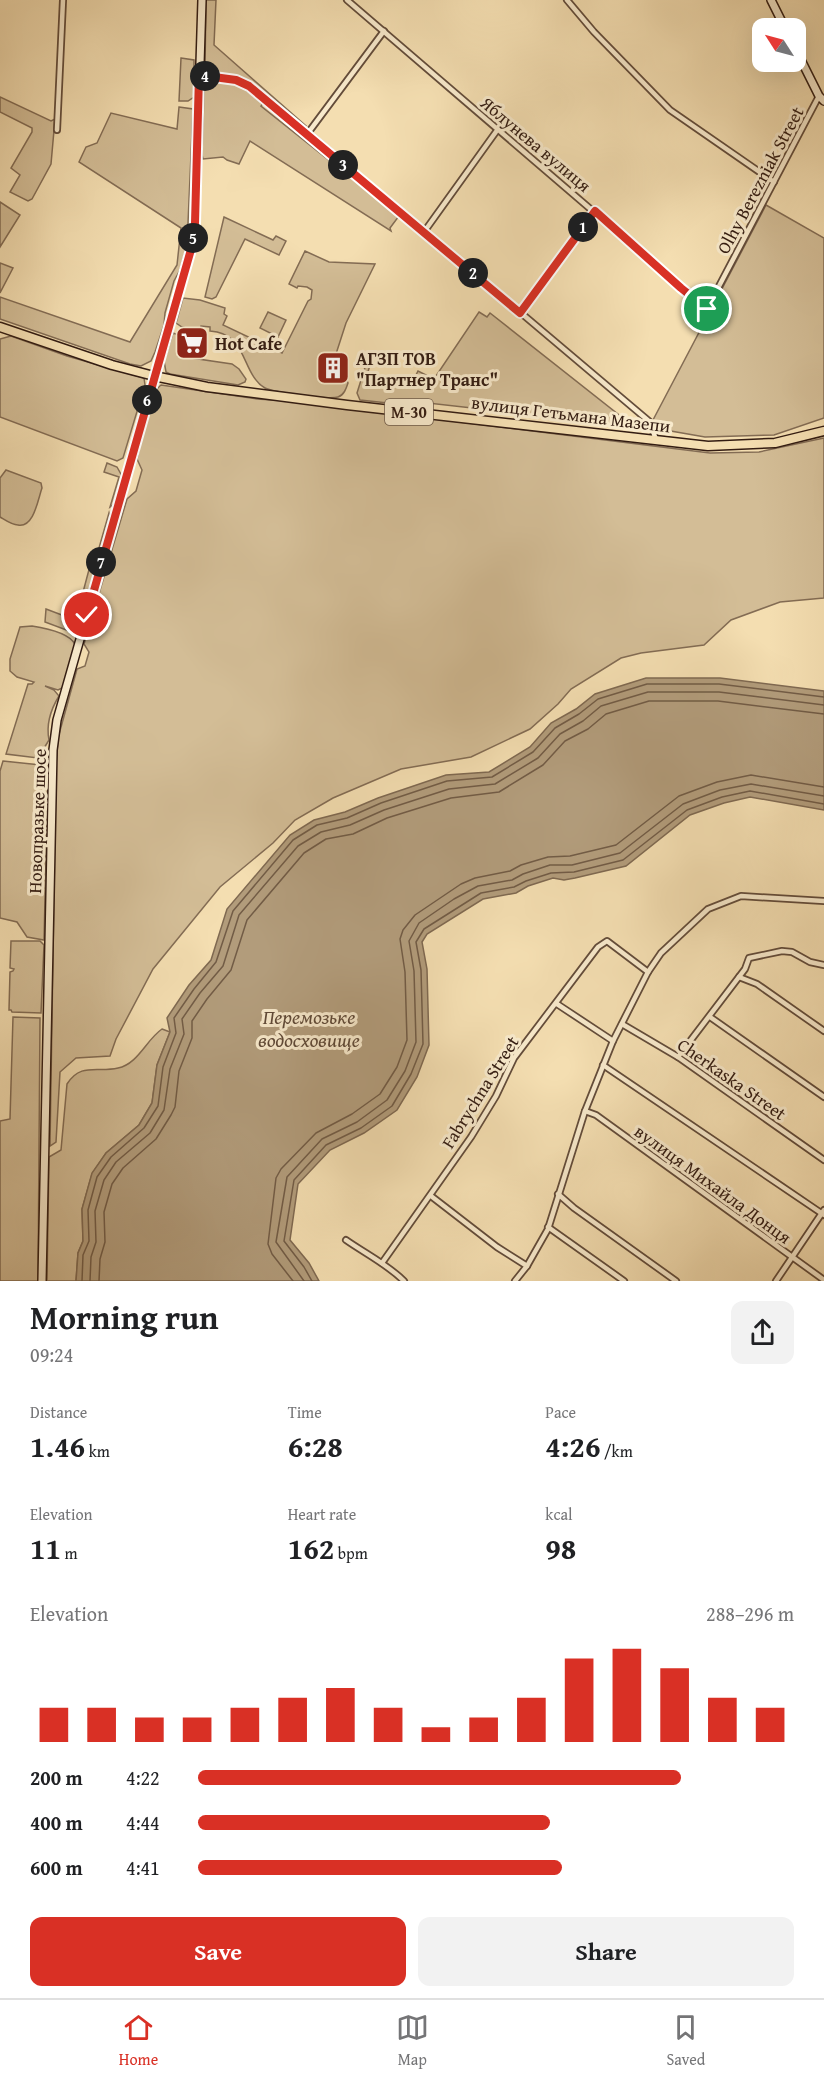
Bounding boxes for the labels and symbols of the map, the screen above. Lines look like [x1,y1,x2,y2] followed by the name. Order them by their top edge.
[752,18,806,72] north arrow
[190,61,220,91] pin: 4
[474,89,597,198] street label: Яблунева вулиця
[710,101,811,258] street label: Olhy Berezniak Street
[328,150,358,180] pin: 3
[568,212,598,242] pin: 1
[178,223,208,253] pin: 5
[458,258,488,288] pin: 2
[681,283,732,334] pin
[174,325,210,361] supermarket icon: Hot Cafe
[215,330,283,357] place label: Hot Cafe
[356,345,498,393] place label: АГЗП ТОВ "Партнер Транс"
[315,350,351,386] building icon: АГЗП ТОВ "Партнер Транс"
[132,385,162,415] pin: 6
[470,388,672,440] street label: вулиця Гетьмана Мазепи
[385,399,433,425] road number: М-30
[86,547,116,577] pin: 7
[61,589,112,640] pin
[21,748,53,894] street label: Новопразьке шосе
[258,1002,360,1054] water label: Перемозьке водосховище
[435,1030,526,1154] street label: Fabrychna Street
[672,1031,793,1127] street label: Cherkaska Street
[629,1118,797,1250] street label: вулиця Михайла Донця

